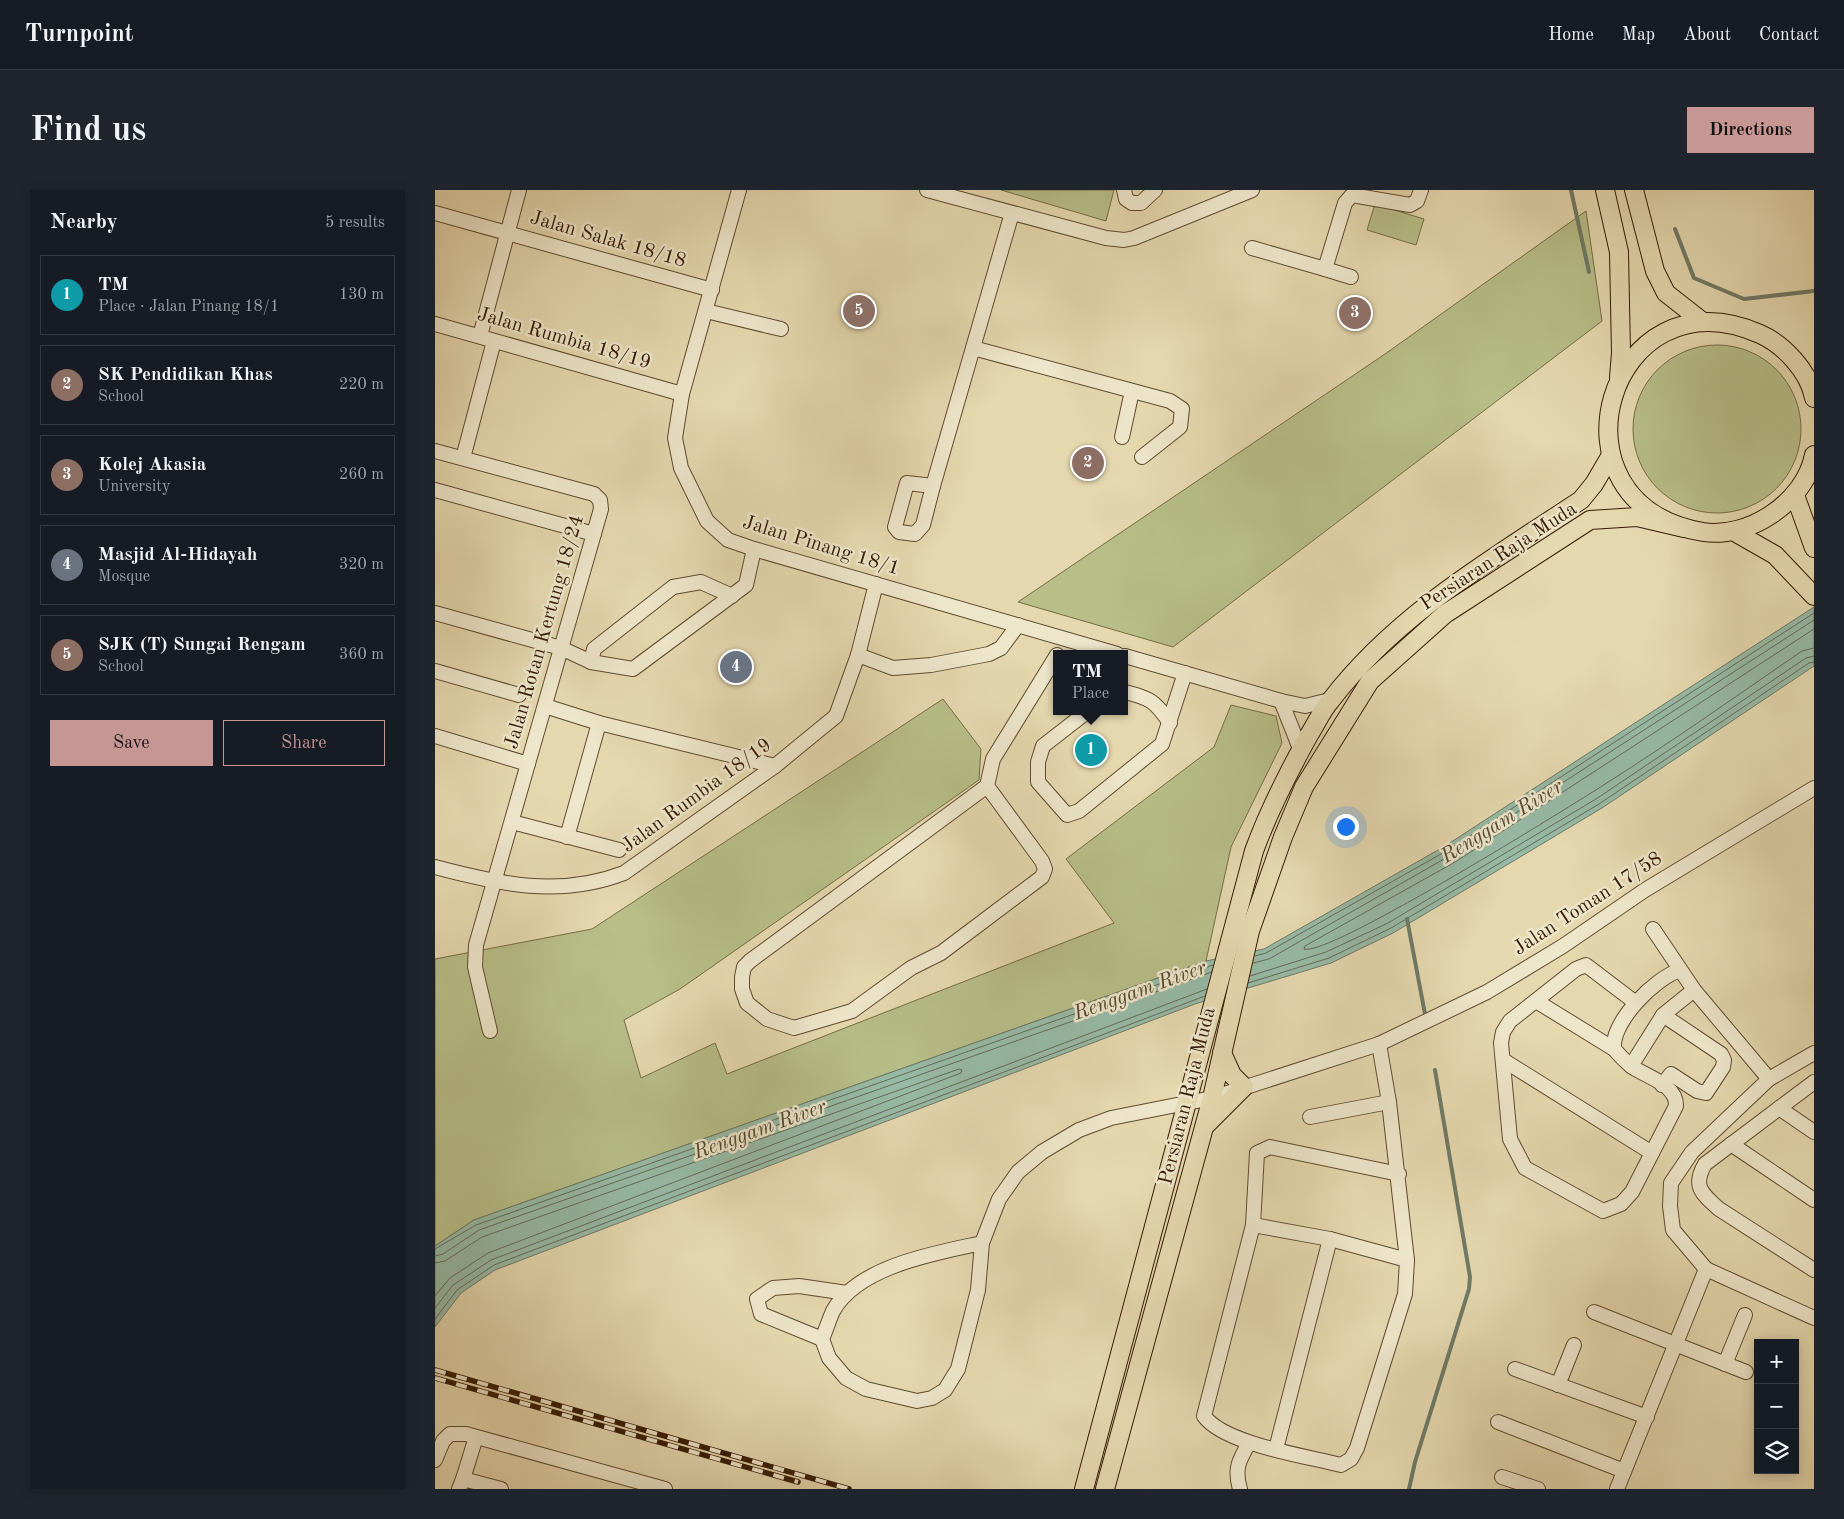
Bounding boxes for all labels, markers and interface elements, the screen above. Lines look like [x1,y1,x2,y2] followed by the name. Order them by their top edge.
[25,23,133,47] text: Turnpoint
[1548,26,1594,44] text: Home
[1622,26,1655,44] text: Map
[1683,26,1731,44] text: About
[1759,26,1819,44] text: Contact
[1687,107,1814,153] button: Directions
[30,113,146,148] text: Find us
[528,208,688,272] street label: Jalan Salak 18/18
[50,212,118,233] text: Nearby
[325,215,385,231] text: 5 results
[98,276,129,295] text: TM
[62,287,72,303] text: 1
[339,287,384,303] text: 130 m
[843,292,875,330] pin: 5
[1339,294,1371,332] pin: 3
[98,299,279,315] text: Place · Jalan Pinang 18/1
[475,305,653,373] street label: Jalan Rumbia 18/19
[98,366,273,385] text: SK Pendidikan Khas
[62,377,72,393] text: 2
[339,377,384,393] text: 220 m
[98,389,144,405] text: School
[1072,444,1104,482] pin: 2
[98,456,207,475] text: Kolej Akasia
[62,467,72,483] text: 3
[339,467,384,483] text: 260 m
[98,479,170,495] text: University
[1417,499,1581,615] street label: Persiaran Raja Muda
[502,513,588,751] street label: Jalan Rotan Kertung 18/24
[740,513,902,579] street label: Jalan Pinang 18/1
[98,546,257,565] text: Masjid Al-Hidayah
[62,557,72,573] text: 4
[339,557,384,573] text: 320 m
[98,569,150,585] text: Mosque
[98,636,306,655] text: SJK (T) Sungai Rengam
[62,647,72,663] text: 5
[339,647,384,663] text: 360 m
[720,648,752,686] pin: 4
[1053,650,1128,715] popup
[98,659,144,675] text: School
[1072,663,1102,682] text: TM
[1072,686,1109,702] text: Place
[50,720,213,766] button: Save
[223,720,385,766] button: Share
[1075,731,1107,769] pin: 1
[618,735,776,857] street label: Jalan Rumbia 18/19
[1436,776,1568,868] water label: Renggam River
[1333,814,1359,840] your location
[1510,849,1666,959] street label: Jalan Toman 17/58
[1070,957,1210,1025] water label: Renggam River
[1156,1005,1220,1187] street label: Persiaran Raja Muda
[690,1096,830,1164] water label: Renggam River
[1754,1339,1799,1474] map controls
[1754,1339,1799,1384] button: +
[1754,1384,1799,1429] button: −
[1754,1429,1799,1474] button: layers

